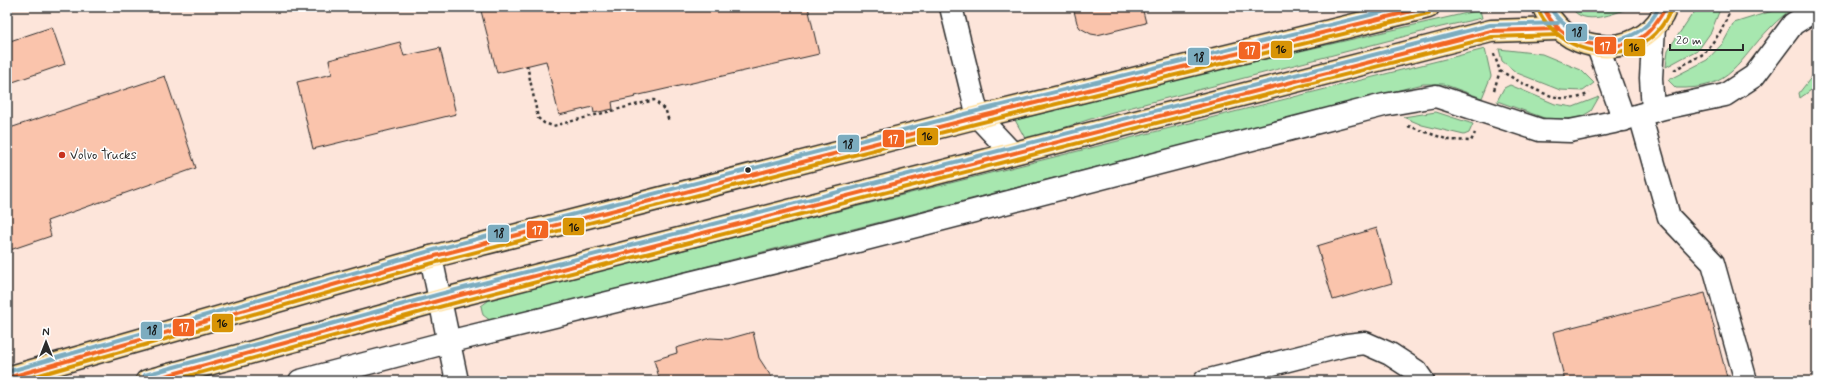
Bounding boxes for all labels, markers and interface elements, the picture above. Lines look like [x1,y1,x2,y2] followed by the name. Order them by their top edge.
[1565,23,1588,42] line badge: 18
[1572,26,1582,40] text: 18
[1670,26,1743,52] scale bar
[1676,33,1702,49] text: 20 m
[1594,36,1617,55] line badge: 17
[1623,38,1646,57] line badge: 16
[1270,40,1293,59] line badge: 16
[1600,40,1611,54] text: 17
[1238,41,1261,60] line badge: 17
[1629,41,1640,55] text: 16
[1276,43,1287,57] text: 16
[1245,44,1256,58] text: 17
[1187,47,1210,66] line badge: 18
[1194,51,1204,65] text: 18
[916,127,939,146] line badge: 16
[882,129,905,148] line badge: 17
[922,130,933,144] text: 16
[888,133,899,147] text: 17
[837,134,860,153] line badge: 18
[843,138,853,152] text: 18
[70,147,137,164] place label: Volvo Trucks
[57,150,67,160] marker: Volvo Trucks
[743,165,753,175] unlabelled marker
[562,217,585,236] line badge: 16
[526,220,549,239] line badge: 17
[569,221,580,235] text: 16
[487,224,510,243] line badge: 18
[532,224,543,238] text: 17
[494,227,504,241] text: 18
[211,313,234,333] line badge: 16
[217,317,228,331] text: 16
[172,318,195,337] line badge: 17
[140,321,163,340] line badge: 18
[179,321,190,335] text: 17
[26,322,66,362] north arrow
[147,324,157,338] text: 18
[42,326,50,340] text: N

